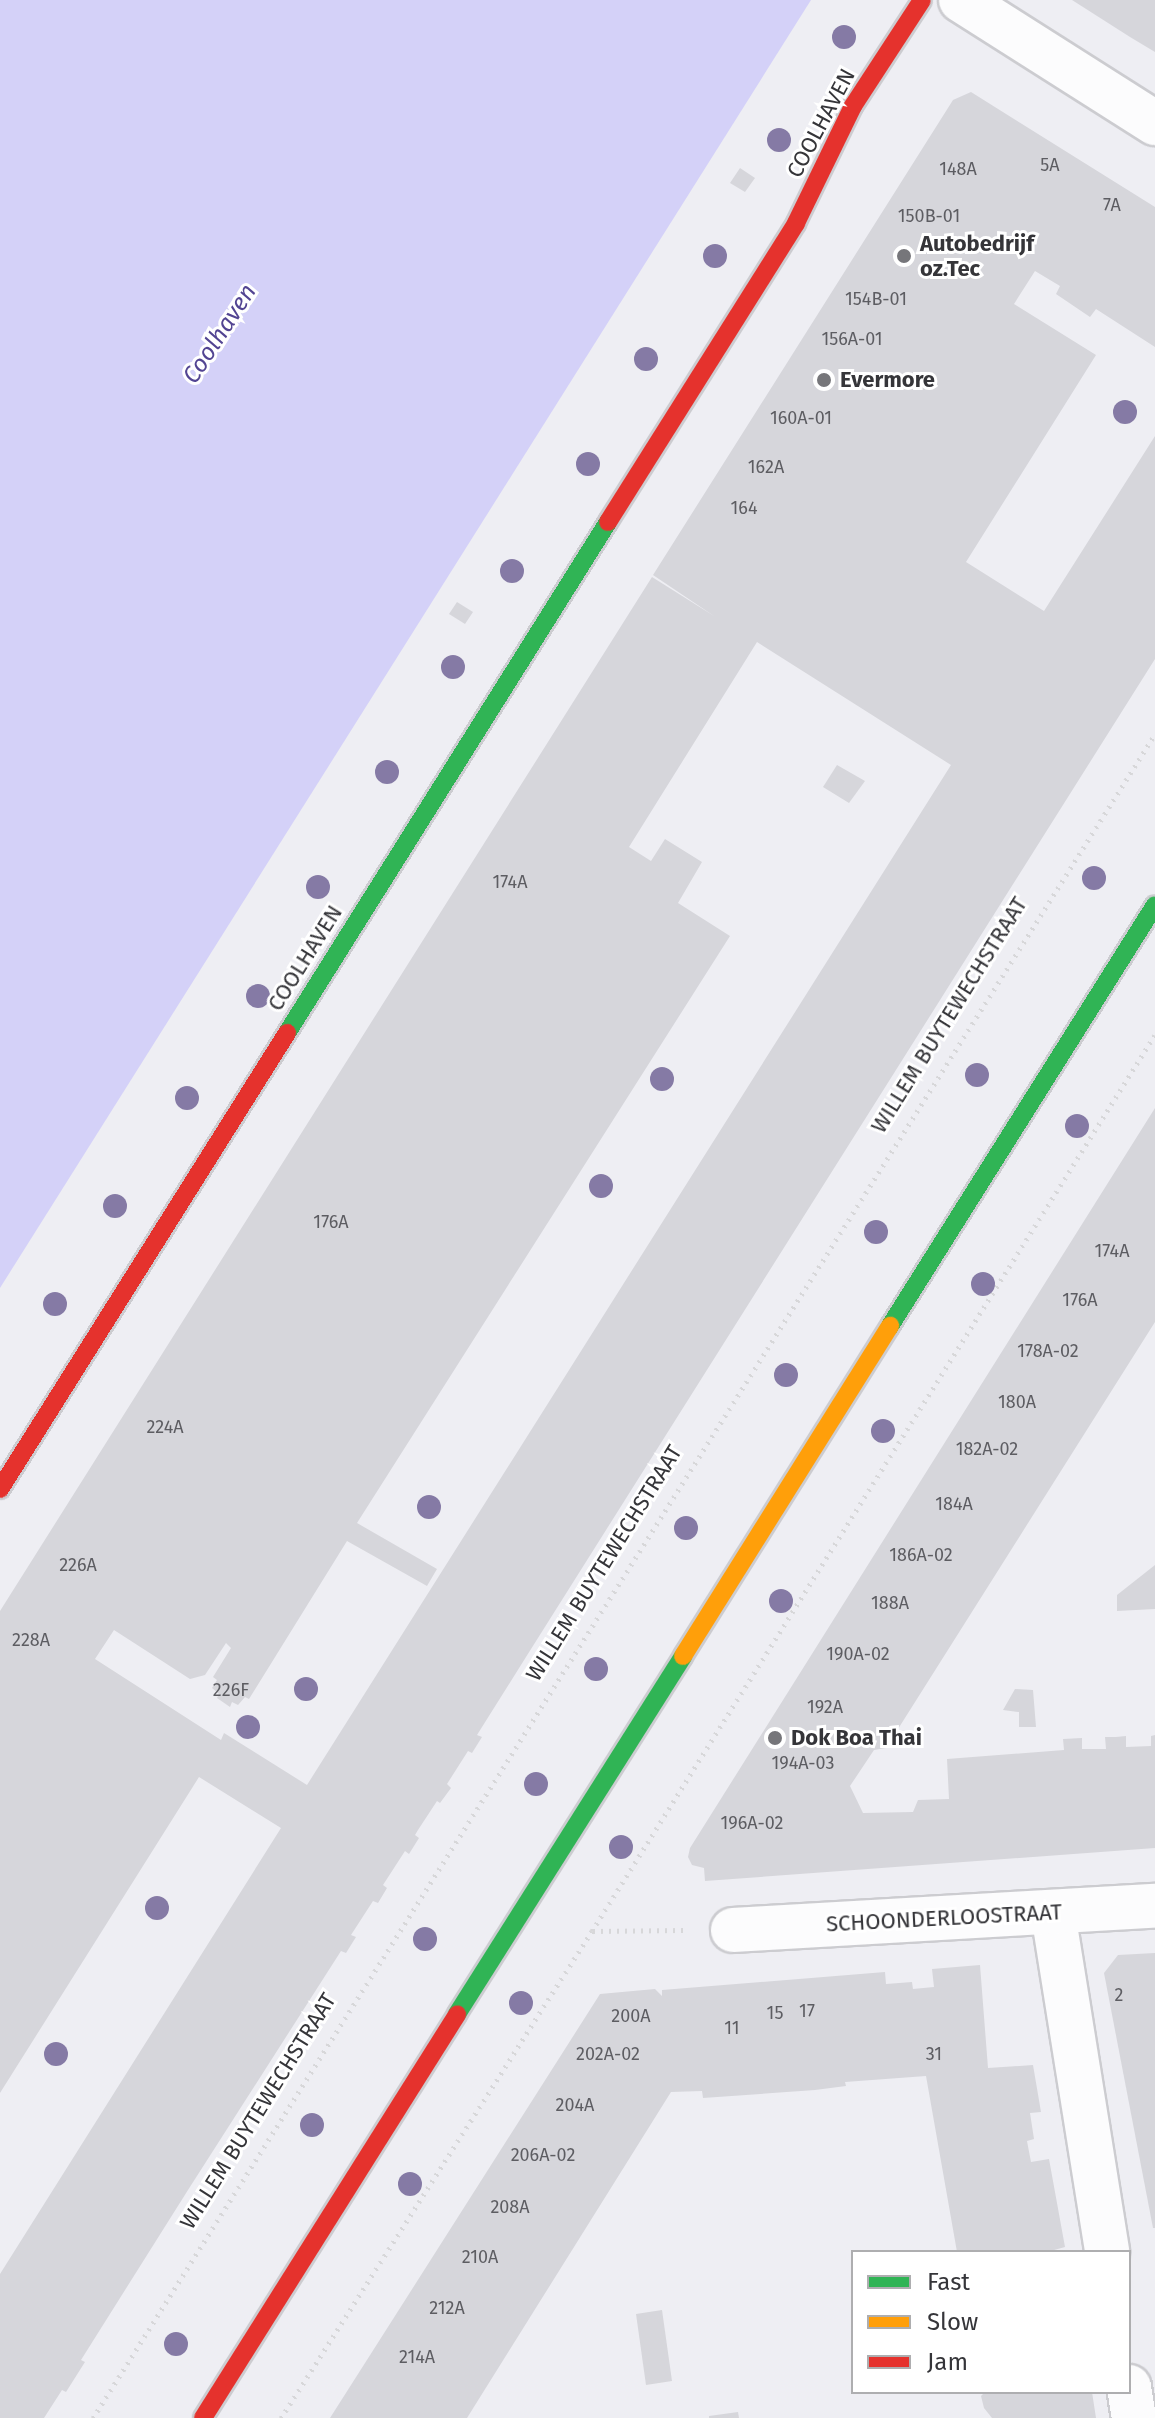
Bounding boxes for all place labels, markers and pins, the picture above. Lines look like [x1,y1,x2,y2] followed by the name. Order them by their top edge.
[920,230,1034,282] place label: Autobedrijf oz.Tec
[895,247,913,265] marker: Autobedrijf oz.Tec
[840,367,935,393] place label: Evermore
[815,371,833,389] marker: Evermore
[791,1725,922,1751] place label: Dok Boa Thai
[766,1729,784,1747] marker: Dok Boa Thai

